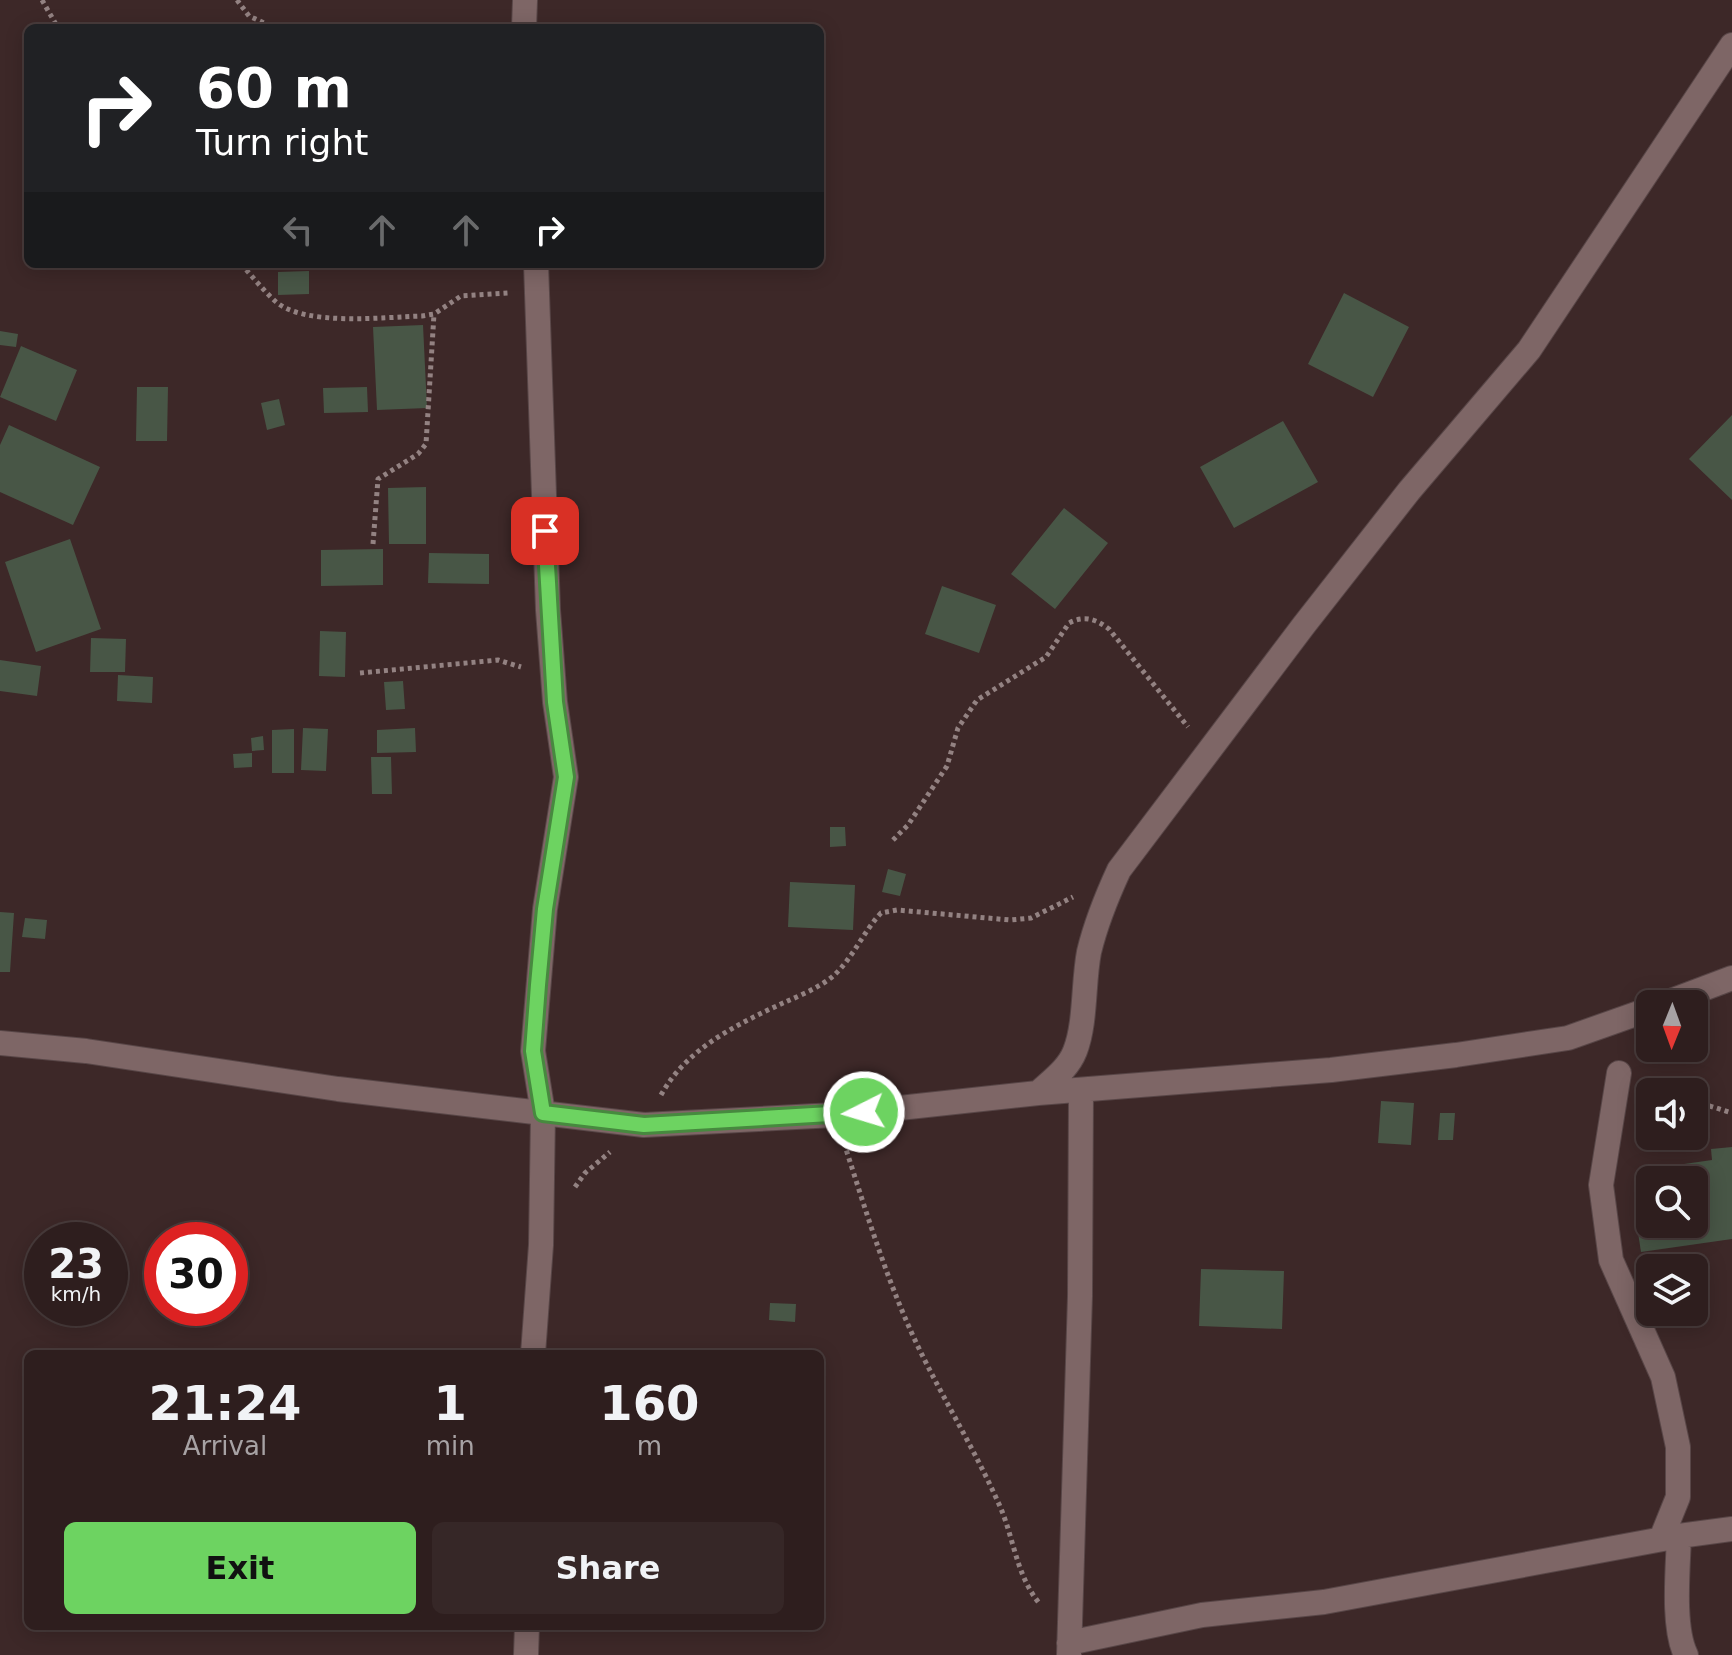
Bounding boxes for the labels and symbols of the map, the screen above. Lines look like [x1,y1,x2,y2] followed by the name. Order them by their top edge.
[511,497,579,565] pin
[1636,990,1708,1062] north arrow
[822,1070,906,1154] position arrow
[144,1222,248,1326] speed limit sign: 30

